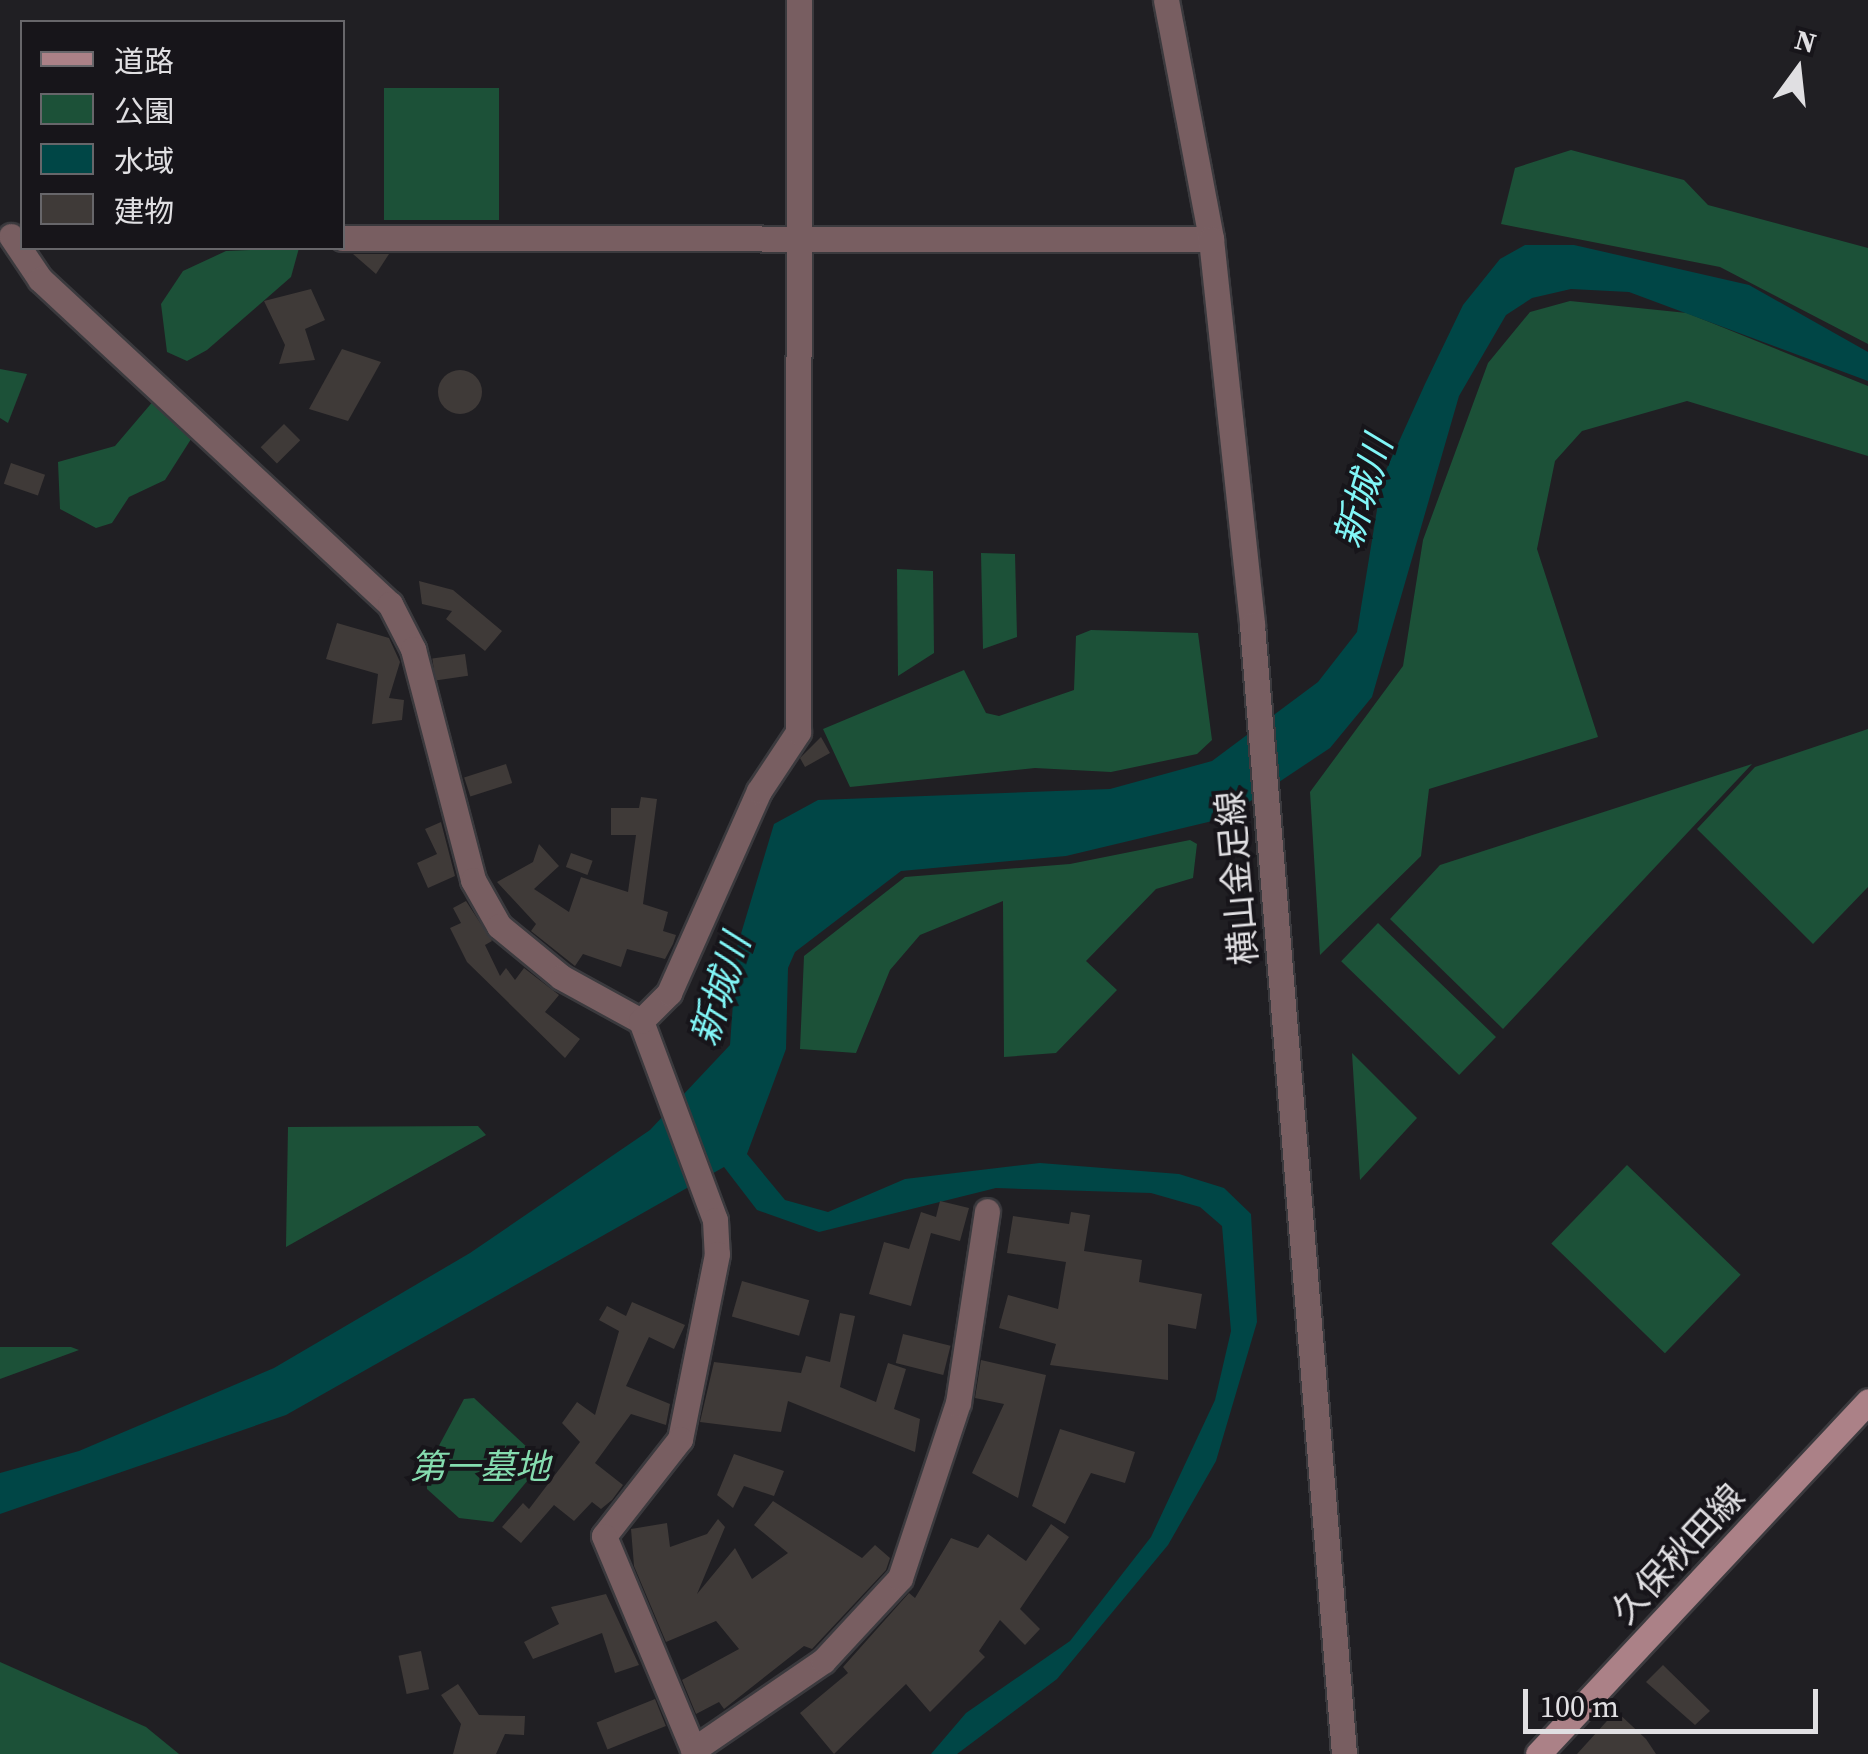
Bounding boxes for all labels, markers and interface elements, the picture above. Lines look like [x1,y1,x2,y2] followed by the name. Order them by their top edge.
[20,20,345,250] legend
[1748,20,1848,120] north arrow
[1791,20,1821,62] text: N
[114,41,174,82] text: 道路
[114,91,174,132] text: 公園
[114,141,174,182] text: 水域
[114,191,174,232] text: 建物
[1326,431,1402,553] water label: 新城川
[1208,789,1266,967] street label: 横山金足線
[682,929,760,1051] water label: 新城川
[410,1446,550,1488] park label: 第一墓地
[1603,1476,1753,1632] street label: 久保秋田線
[1528,1669,1823,1731] scale bar
[1540,1686,1619,1727] text: 100 m

